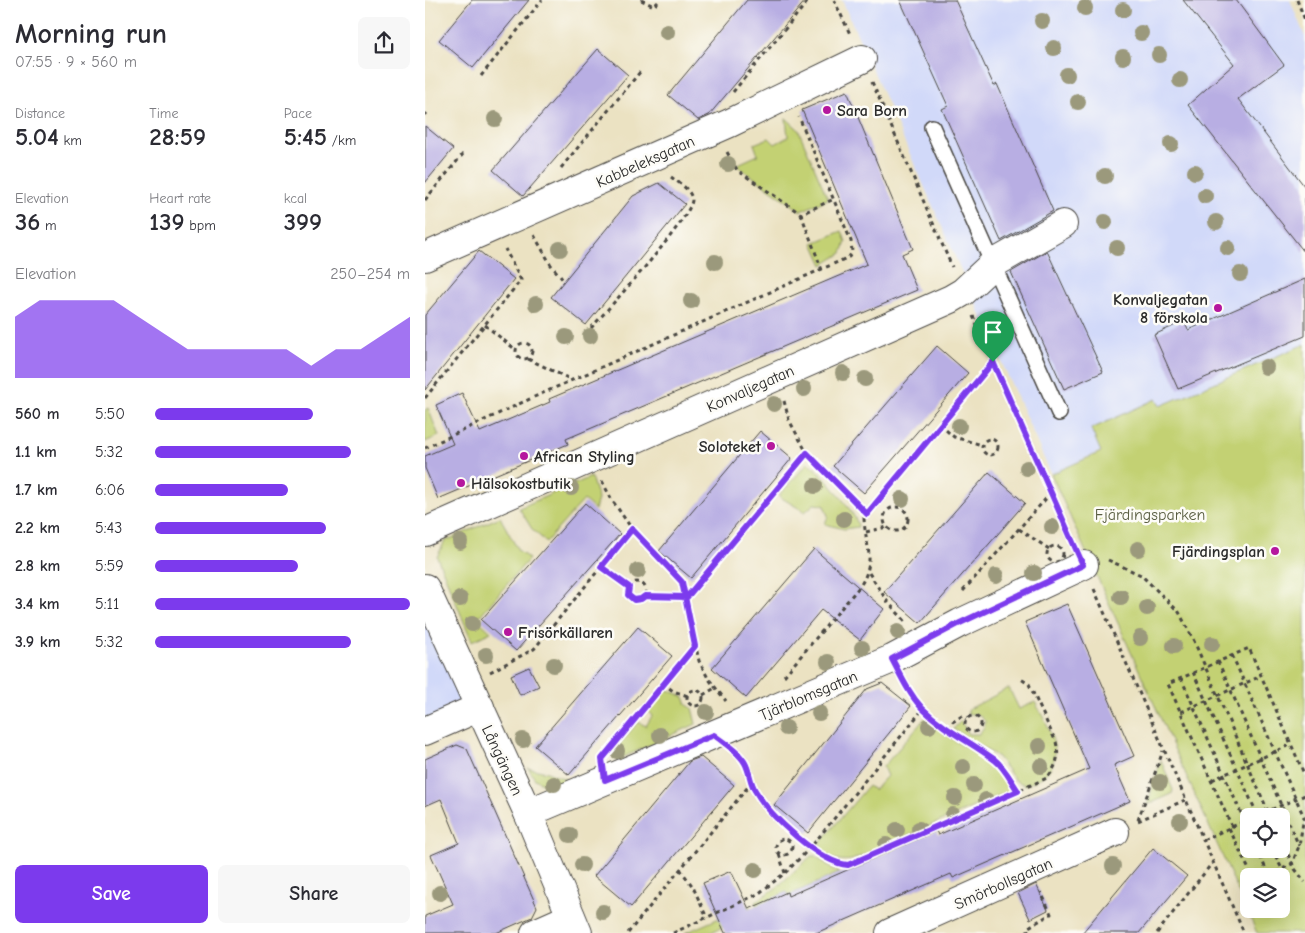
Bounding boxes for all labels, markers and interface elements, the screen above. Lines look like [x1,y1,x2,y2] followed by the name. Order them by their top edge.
[358,17,410,69] button: share
[15,18,167,50] text: Morning run
[15,53,137,71] text: 07:55 · 9 × 560 m
[837,102,907,120] place label: Sara Born
[821,104,833,116] marker: Sara Born
[15,105,65,122] text: Distance
[149,105,178,122] text: Time
[284,105,312,122] text: Pace
[15,122,59,151] text: 5.04
[149,122,206,151] text: 28:59
[284,122,327,151] text: 5:45
[59,132,82,149] text: km
[327,132,356,149] text: /km
[593,132,698,192] street label: Kabbeleksgatan
[15,190,69,207] text: Elevation
[149,190,211,207] text: Heart rate
[284,190,307,207] text: kcal
[15,207,40,236] text: 36
[149,207,185,236] text: 139
[284,207,322,236] text: 399
[40,217,57,234] text: m
[185,217,216,234] text: bpm
[15,265,76,283] text: Elevation
[330,265,410,283] text: 250–254 m
[1113,291,1208,327] place label: Konvaljegatan 8 förskola
[1212,302,1224,314] marker: Konvaljegatan 8 förskola
[972,311,1014,362] pin
[979,318,1007,346] icon: arrive
[704,362,797,416] street label: Konvaljegatan
[15,405,59,423] text: 560 m
[95,405,125,423] text: 5:50
[699,438,762,456] place label: Soloteket
[765,440,777,452] marker: Soloteket
[15,443,57,461] text: 1.1 km
[95,443,123,461] text: 5:32
[534,448,635,466] place label: African Styling
[518,450,530,462] marker: African Styling
[471,475,571,493] place label: Hälsokostbutik
[455,477,467,489] marker: Hälsokostbutik
[15,481,58,499] text: 1.7 km
[95,481,125,499] text: 6:06
[1095,506,1205,524] park label: Fjärdingsparken
[15,519,60,537] text: 2.2 km
[95,519,122,537] text: 5:43
[1172,543,1265,561] place label: Fjärdingsplan
[1269,545,1281,557] marker: Fjärdingsplan
[15,557,60,575] text: 2.8 km
[95,557,124,575] text: 5:59
[15,595,60,613] text: 3.4 km
[95,595,119,613] text: 5:11
[518,624,613,642] place label: Frisörkällaren
[502,626,514,638] marker: Frisörkällaren
[15,633,60,651] text: 3.9 km
[95,633,123,651] text: 5:32
[757,667,860,725] street label: Tjärblomsgatan
[478,722,526,799] street label: Långängen
[1240,808,1290,918] map controls
[1240,808,1290,858] button: locate
[952,854,1055,914] street label: Smörbollsgatan
[15,865,208,923] button: Save
[218,865,410,923] button: Share
[1240,868,1290,918] button: layers

